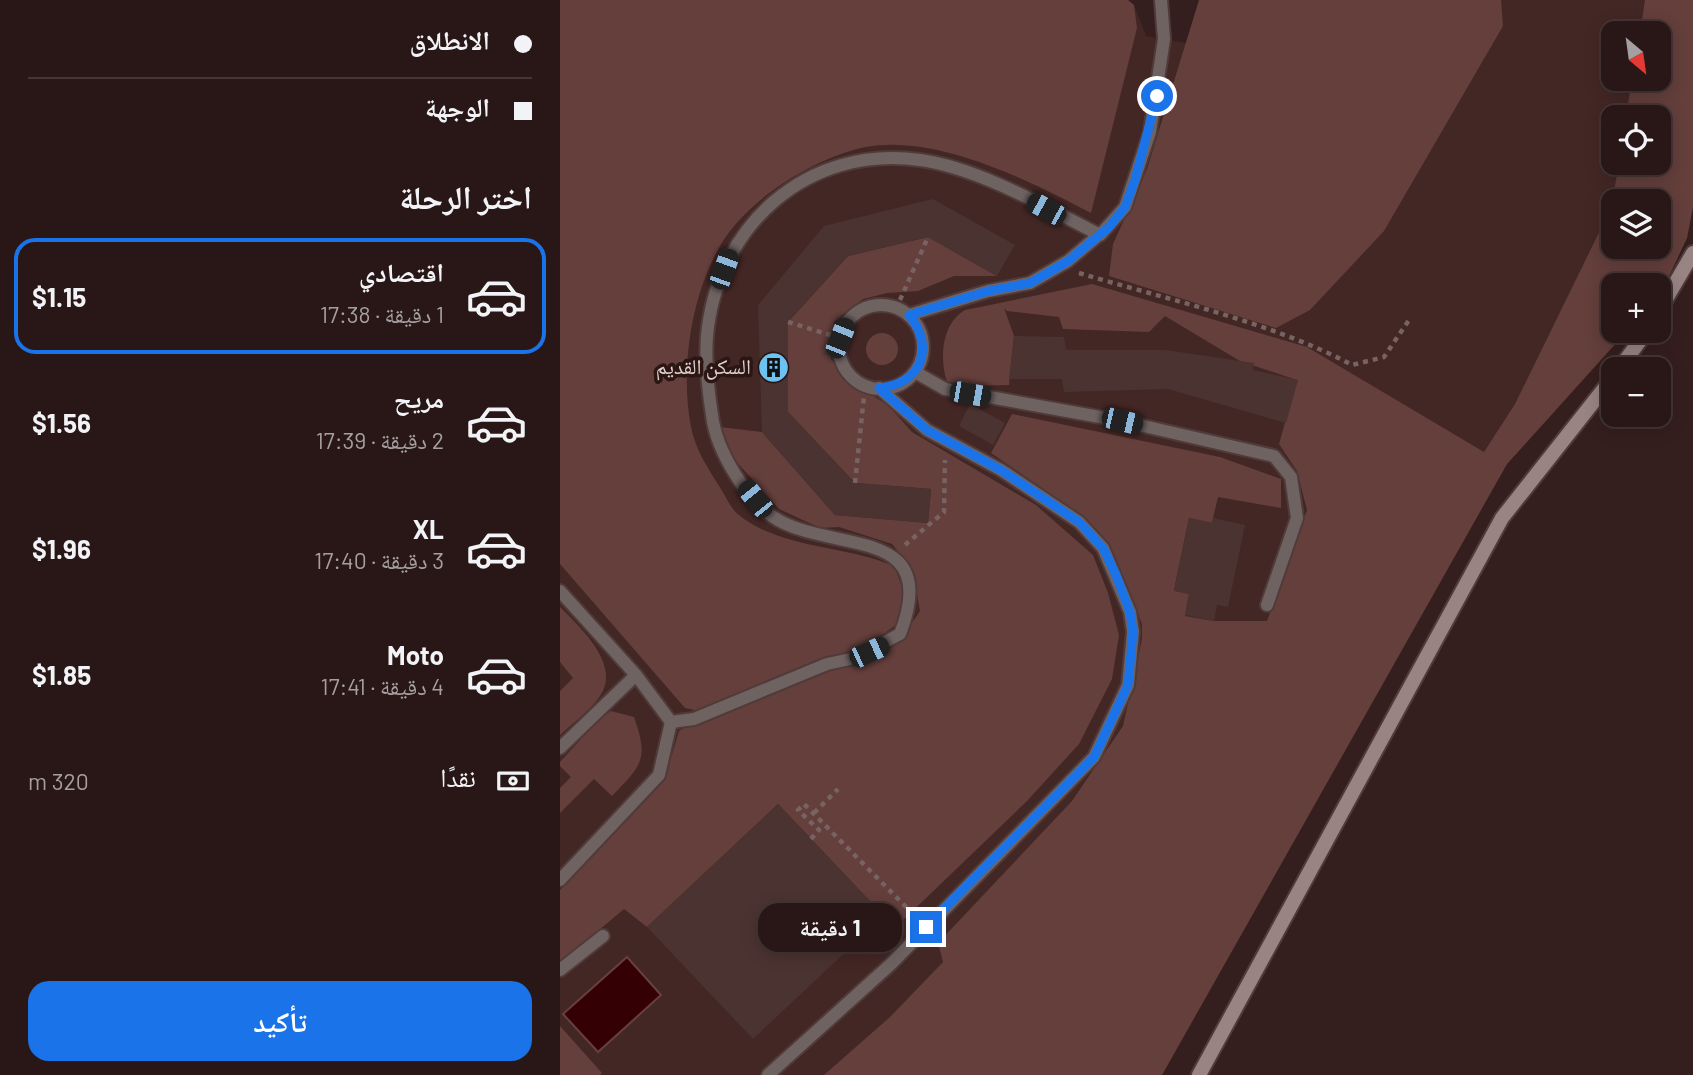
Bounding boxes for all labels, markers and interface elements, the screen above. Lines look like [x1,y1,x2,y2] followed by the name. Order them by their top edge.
[1601,21,1671,91] north arrow
[1601,21,1671,427] map controls
[410,24,490,55] text: الانطلاق
[1141,80,1173,112] route start
[425,91,490,122] text: الوجهة
[1601,105,1671,175] button: locate
[399,177,532,215] text: اختر الرحلة
[1601,189,1671,259] button: layers
[1023,190,1070,228] car
[707,246,742,292] car
[359,256,444,287] text: اقتصادي
[465,265,528,328] icon: car
[1601,273,1671,343] button: +
[32,281,86,312] text: $1.15
[320,300,444,328] text: 1 دقيقة · 17:38
[823,315,858,361] car
[757,350,791,384] building icon: السكن القديم
[656,353,751,381] place label: السكن القديم
[1601,357,1671,427] button: −
[948,380,993,408] car
[394,382,444,413] text: مريح
[465,391,528,454] icon: car
[1100,406,1145,436] car
[32,407,91,438] text: $1.56
[316,426,444,454] text: 2 دقيقة · 17:39
[734,476,777,522] car
[413,513,444,544] text: XL
[465,517,528,580] icon: car
[32,533,91,564] text: $1.96
[314,546,444,574] text: 3 دقيقة · 17:40
[846,634,893,670] car
[387,639,444,670] text: Moto
[465,643,528,706] icon: car
[32,659,91,690] text: $1.85
[321,672,444,700] text: 4 دقيقة · 17:41
[440,761,476,792] text: نقدًا
[494,762,532,800] icon: cash
[28,767,89,795] text: 320 m
[758,902,902,951] callout: 1 دقيقة
[910,911,942,943] route end
[799,913,861,941] text: 1 دقيقة
[28,981,532,1061] button: تأكيد

